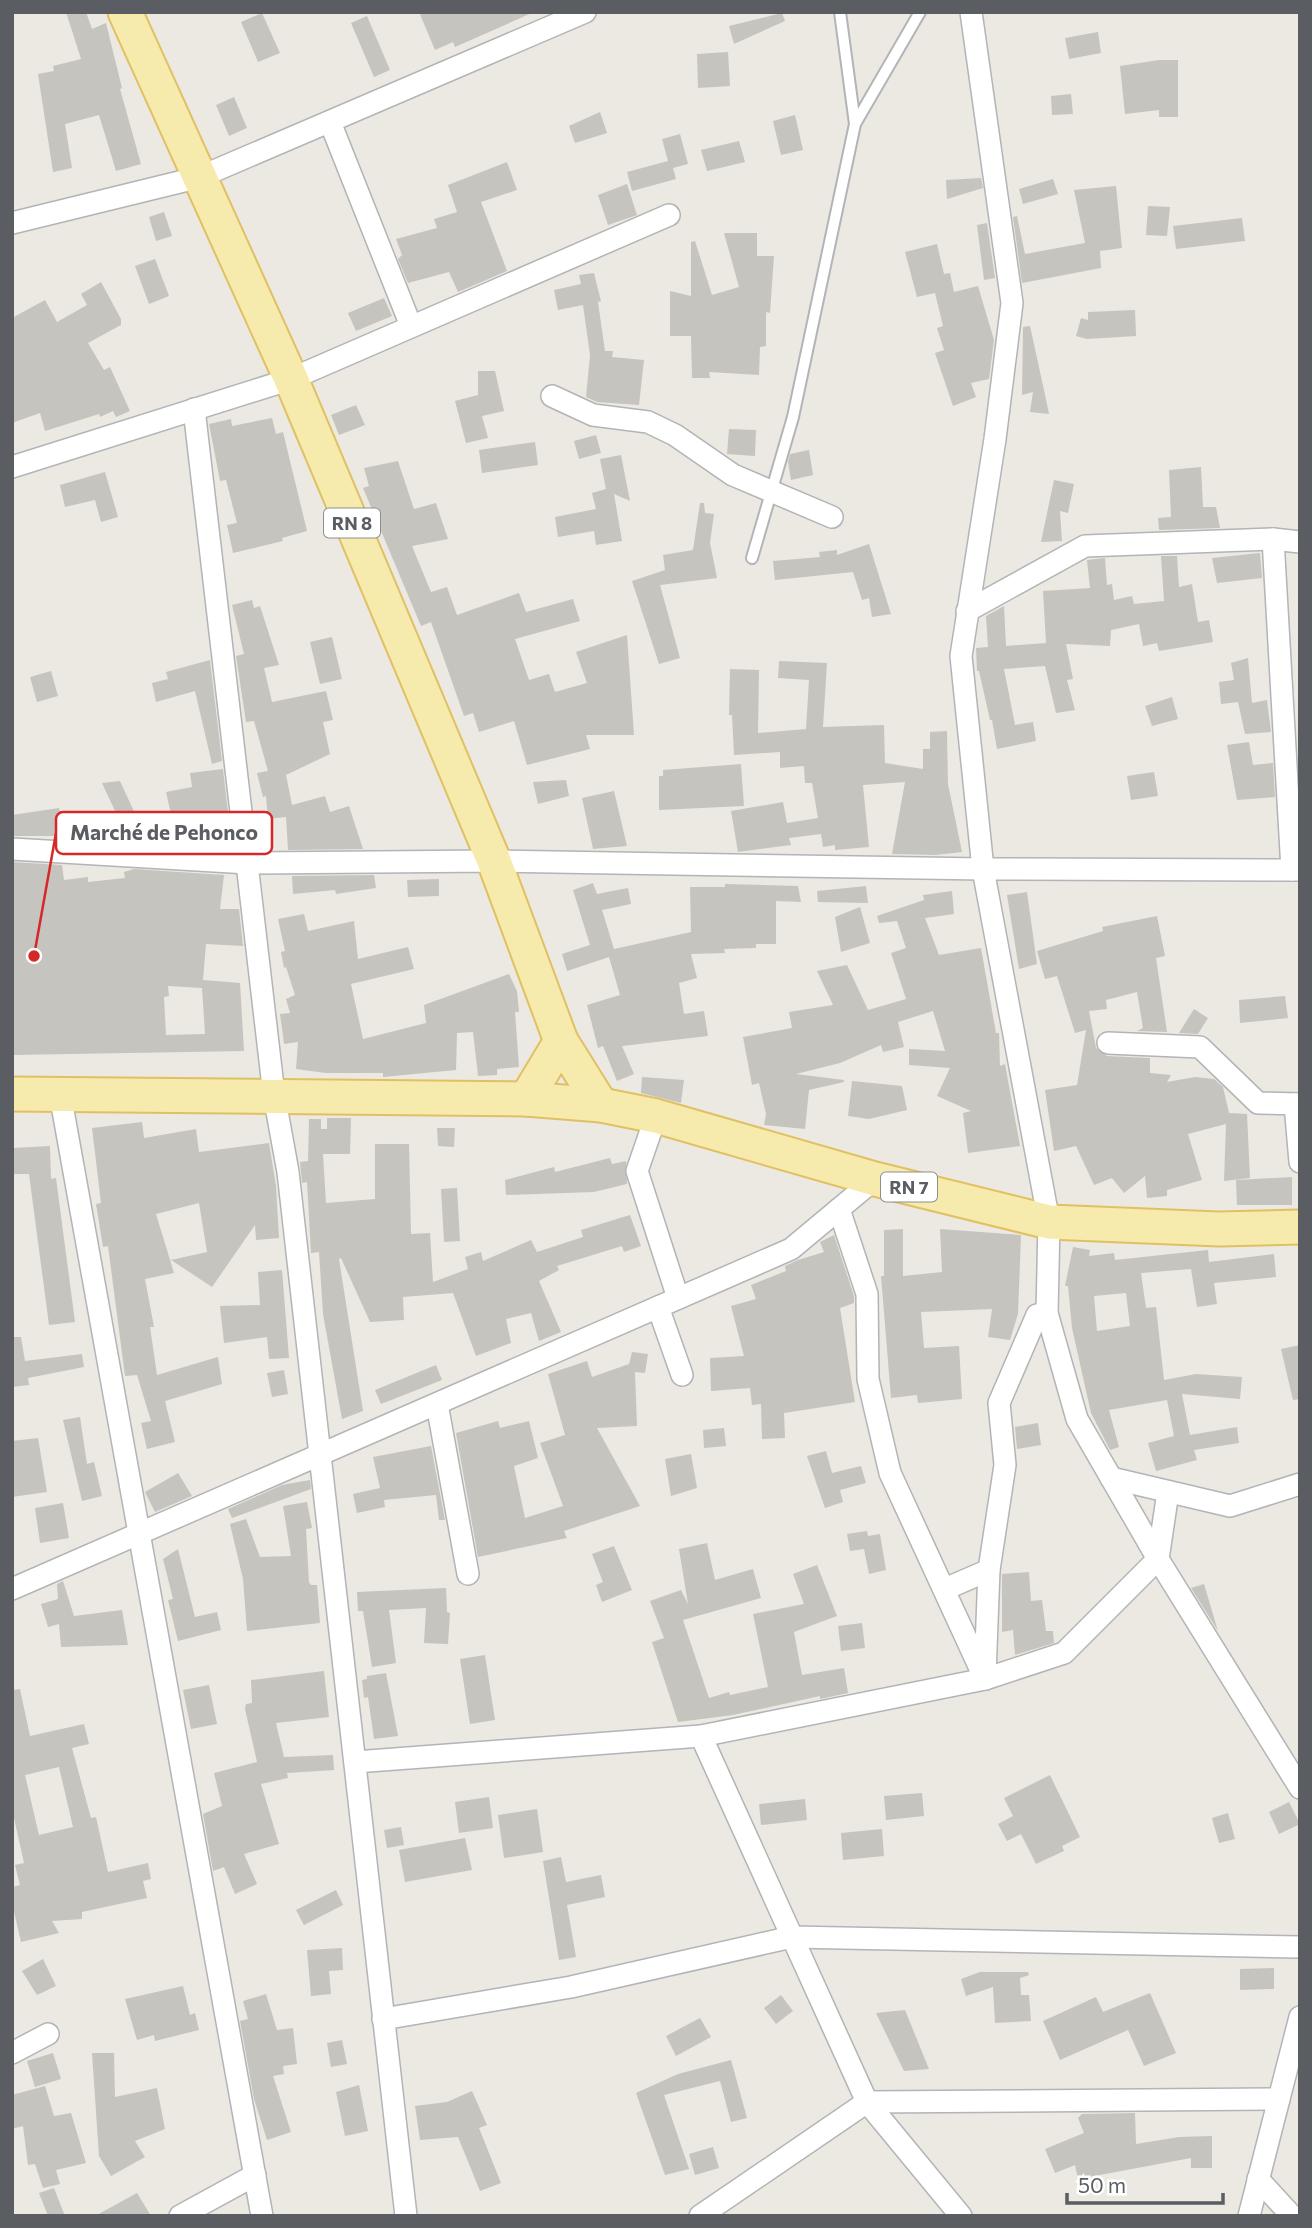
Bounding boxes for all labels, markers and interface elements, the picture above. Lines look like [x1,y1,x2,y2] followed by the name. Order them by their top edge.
[324,508,380,538] road number: RN 8
[56,812,272,854] callout: Marché de Pehonco
[70,819,258,844] text: Marché de Pehonco
[881,1172,937,1202] road number: RN 7
[1067,2162,1223,2206] scale bar
[1078,2172,1126,2197] text: 50 m

